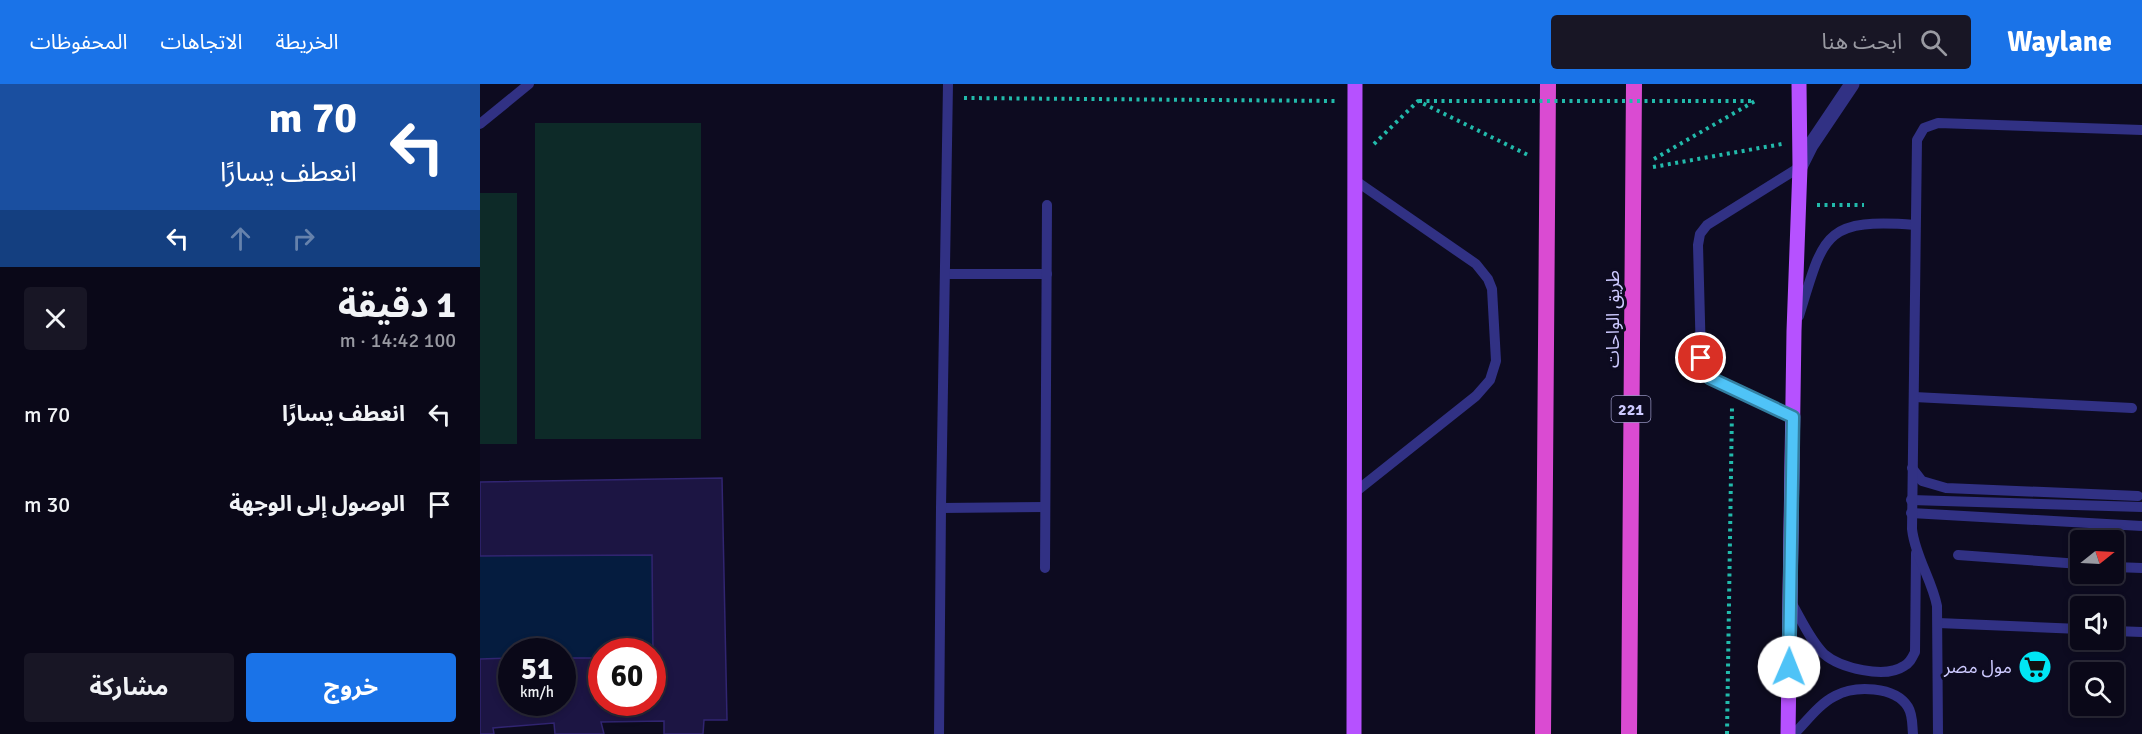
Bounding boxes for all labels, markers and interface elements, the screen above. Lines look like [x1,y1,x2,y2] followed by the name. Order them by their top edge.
[1551,15,1971,69] search box
[2007,25,2112,59] text: Waylane
[1917,26,1950,59] icon: search
[1822,28,1902,55] text: ابحث هنا
[30,29,127,55] text: المحفوظات
[160,29,242,55] text: الاتجاهات
[275,29,338,55] text: الخريطة
[268,93,357,144] text: 70 m
[378,108,456,186] icon: left
[220,156,357,189] text: انعطف يسارًا
[161,222,194,255] icon: left
[224,222,257,255] icon: ahead
[287,222,320,255] icon: right
[1602,270,1624,368] street label: طريق الواحات
[338,283,456,328] text: 1 دقيقة
[24,287,87,350] button: close
[340,328,456,353] text: 100 m · 14:42
[1675,332,1726,383] pin
[1684,341,1717,374] icon: arrive
[1612,396,1650,422] road number: 221
[423,398,456,431] icon: left
[282,400,405,427] text: انعطف يسارًا
[24,401,70,428] text: 70 m
[423,488,456,521] icon: arrive
[229,490,405,517] text: الوصول إلى الوجهة
[24,491,70,518] text: 30 m
[2070,530,2124,584] north arrow
[2070,530,2124,716] map controls
[2070,596,2124,650] button: sound
[1757,635,1821,699] position arrow
[588,638,666,716] speed limit sign: 60
[2017,649,2053,685] supermarket icon: مول مصر
[521,651,553,688] text: 51
[24,653,234,722] button: مشاركة
[246,653,456,722] button: خروج
[1943,656,2012,678] place label: مول مصر
[2070,662,2124,716] button: search
[520,683,554,701] text: km/h

